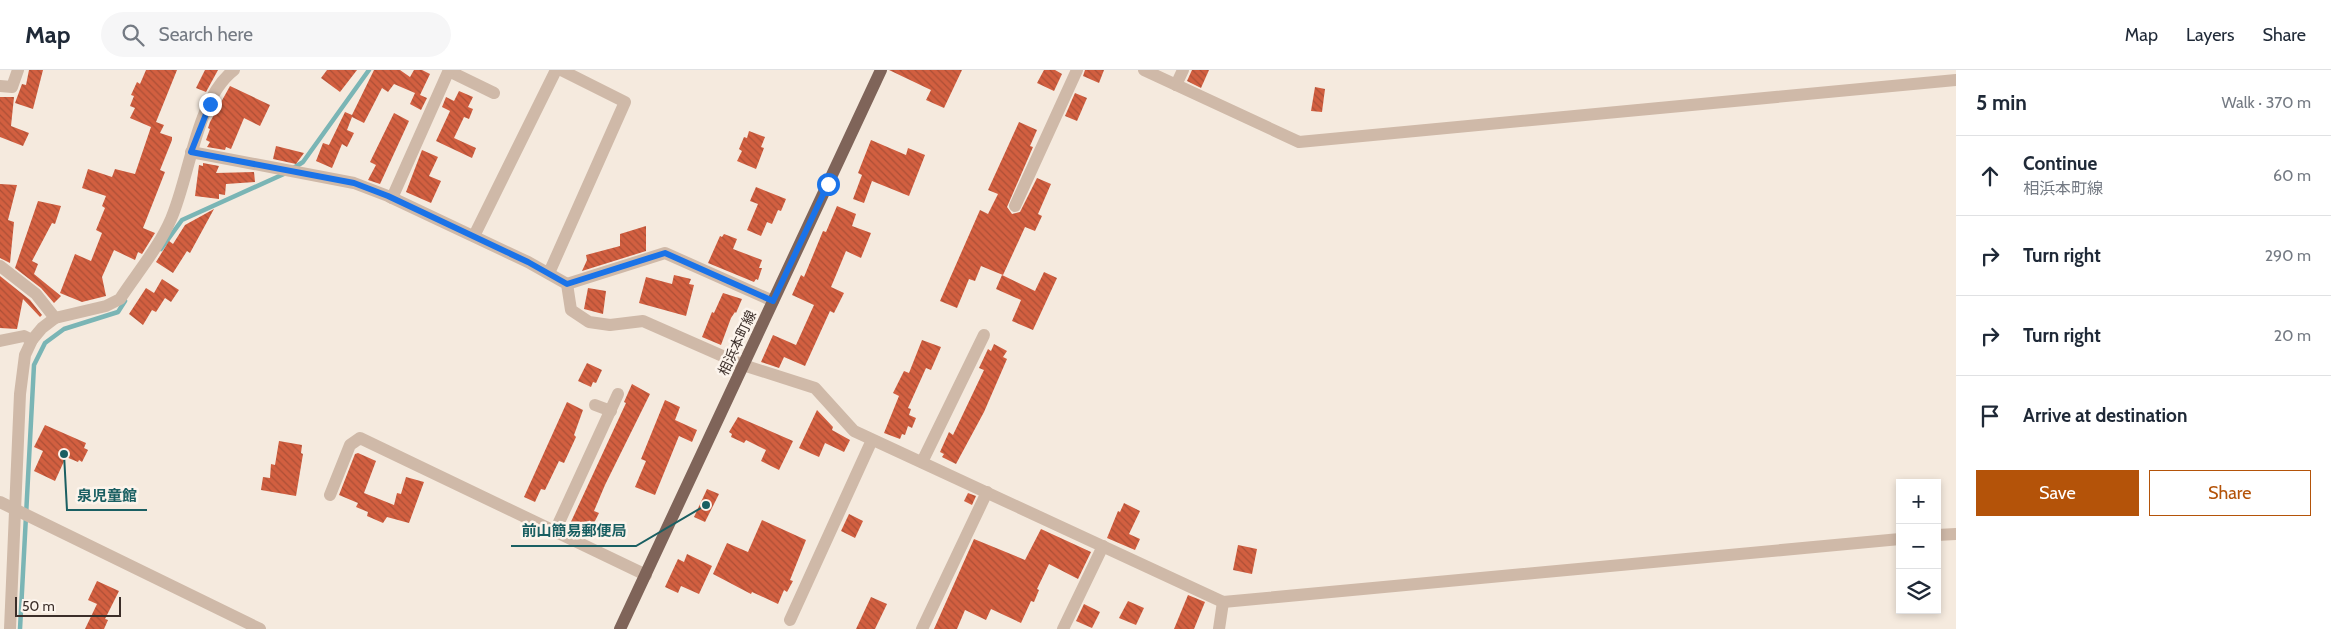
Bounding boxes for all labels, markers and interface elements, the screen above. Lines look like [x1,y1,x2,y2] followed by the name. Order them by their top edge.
[101,12,451,57] search box
[25,20,71,49] text: Map
[119,21,147,49] icon: search
[159,23,253,46] text: Search here
[2125,24,2158,46] text: Map
[2186,24,2235,46] text: Layers
[2263,24,2306,46] text: Share
[1976,90,2027,115] text: 5 min
[199,93,222,116] route end
[2222,93,2311,112] text: Walk · 370 m
[2023,152,2097,175] text: Continue
[1976,162,2004,190] icon: ahead
[2273,166,2311,185] text: 60 m
[817,173,840,196] route start
[2023,179,2103,198] text: 相浜本町線
[1976,242,2004,270] icon: right
[2023,244,2101,267] text: Turn right
[2265,246,2311,265] text: 290 m
[714,307,760,379] street label: 相浜本町線
[1976,322,2004,350] icon: right
[2023,324,2101,347] text: Turn right
[2274,326,2311,345] text: 20 m
[1976,402,2004,430] icon: arrive
[2023,404,2187,427] text: Arrive at destination
[1976,470,2139,516] button: Save
[2149,470,2311,516] button: Share
[1896,479,1941,614] map controls
[1896,479,1941,524] button: +
[67,480,147,510] callout: 泉児童館
[77,487,137,505] text: 泉児童館
[511,516,636,546] callout: 前山簡易郵便局
[521,522,627,540] text: 前山簡易郵便局
[1896,524,1941,569] button: −
[1896,569,1941,614] button: layers
[15,594,121,617] scale bar
[22,597,55,615] text: 50 m

